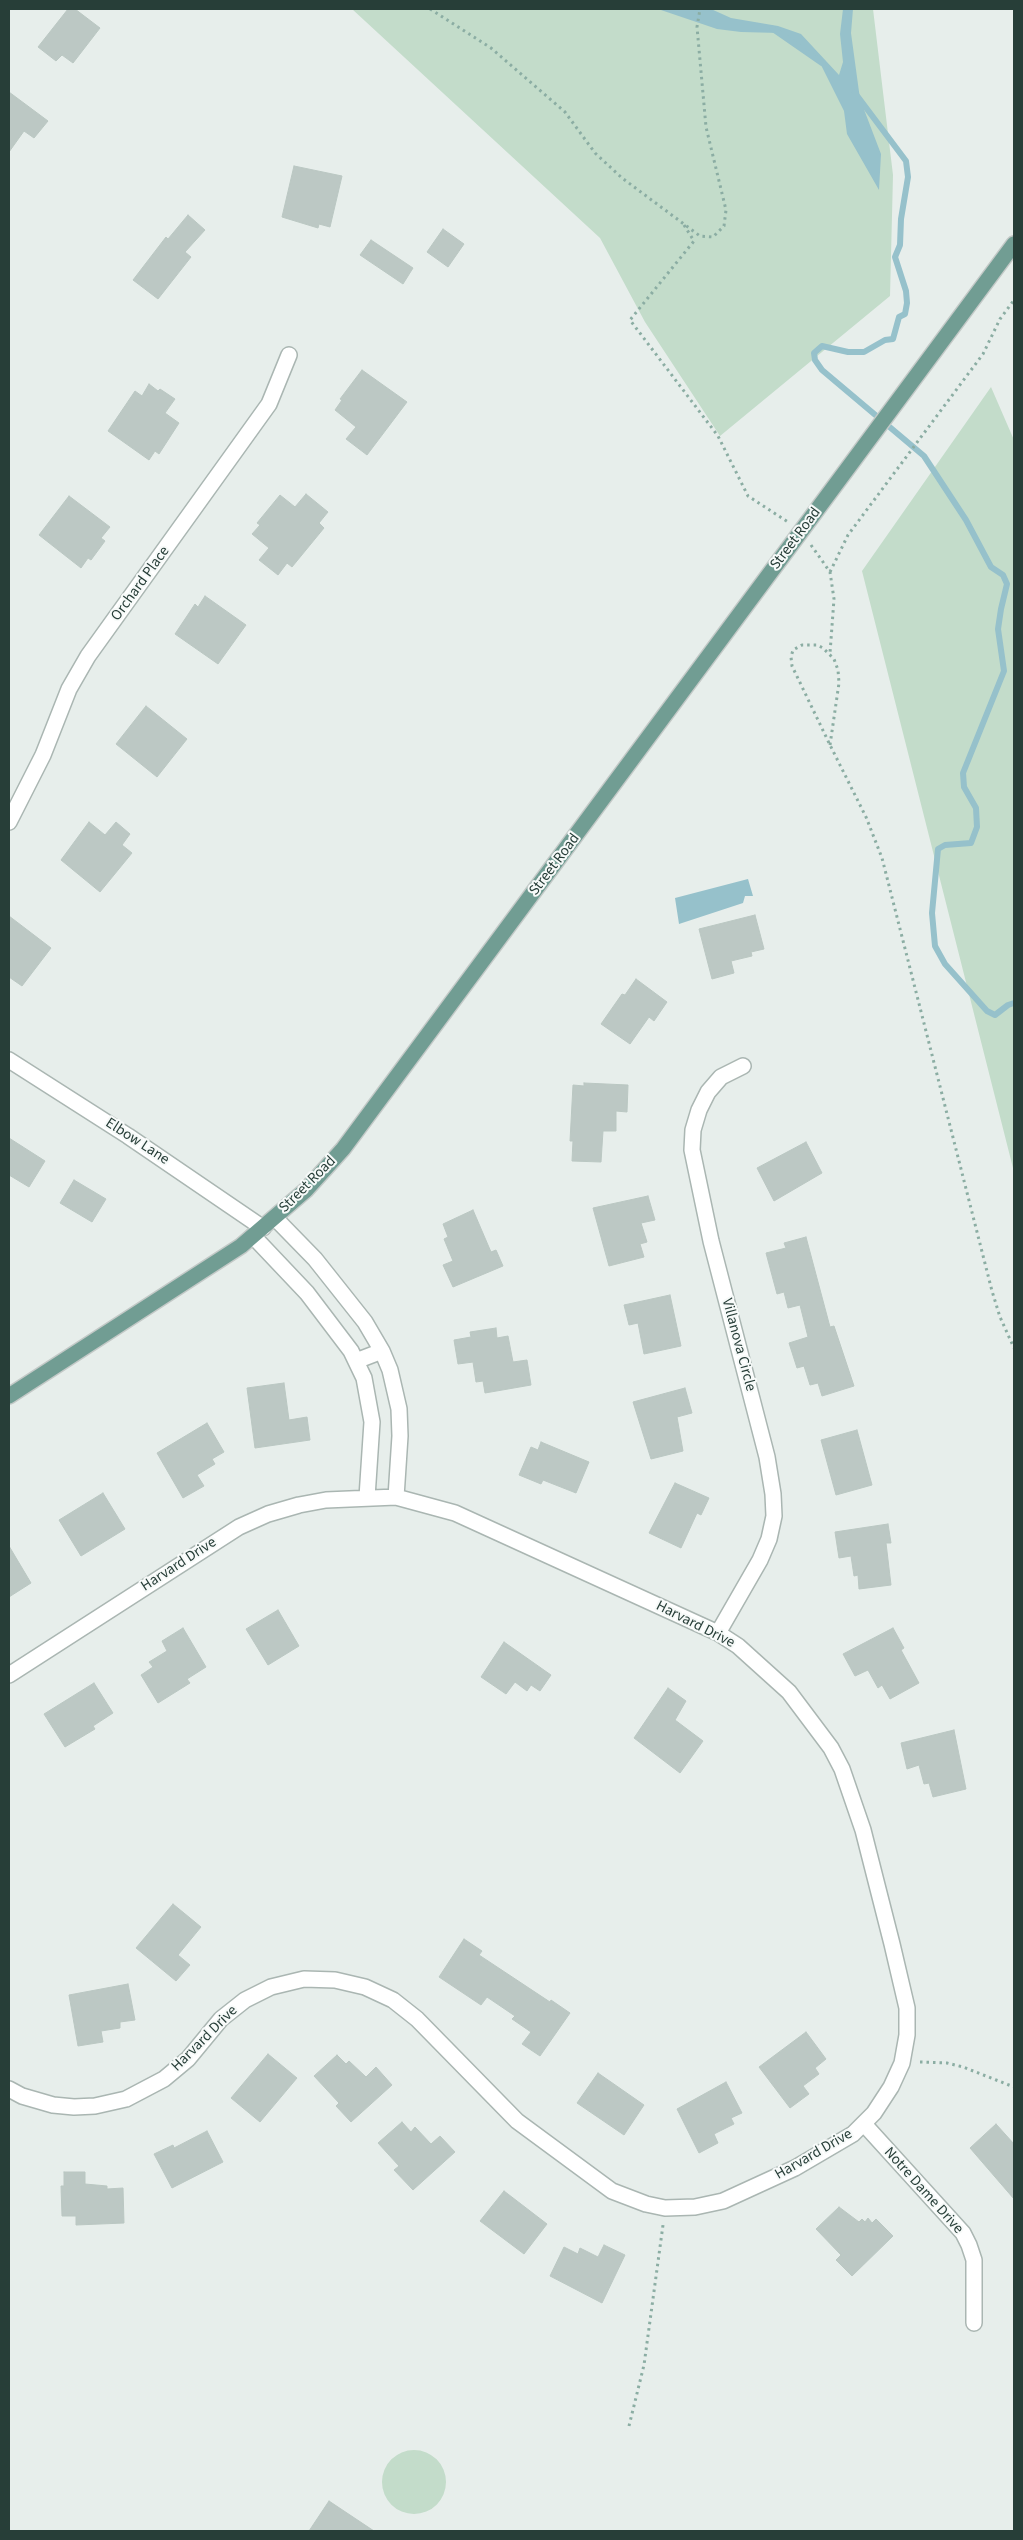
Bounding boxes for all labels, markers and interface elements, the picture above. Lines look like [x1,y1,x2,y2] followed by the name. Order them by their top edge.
[767,505,825,573] street label: Street Road
[108,543,174,625] street label: Orchard Place
[526,831,584,899] street label: Street Road
[102,1115,172,1169] street label: Elbow Lane
[276,1153,340,1217] street label: Street Road
[717,1297,759,1393] street label: Villanova Circle
[138,1534,220,1596] street label: Harvard Drive
[653,1597,737,1653] street label: Harvard Drive
[168,2002,242,2076] street label: Harvard Drive
[772,2126,856,2184] street label: Harvard Drive
[879,2144,967,2238] street label: Notre Dame Drive

